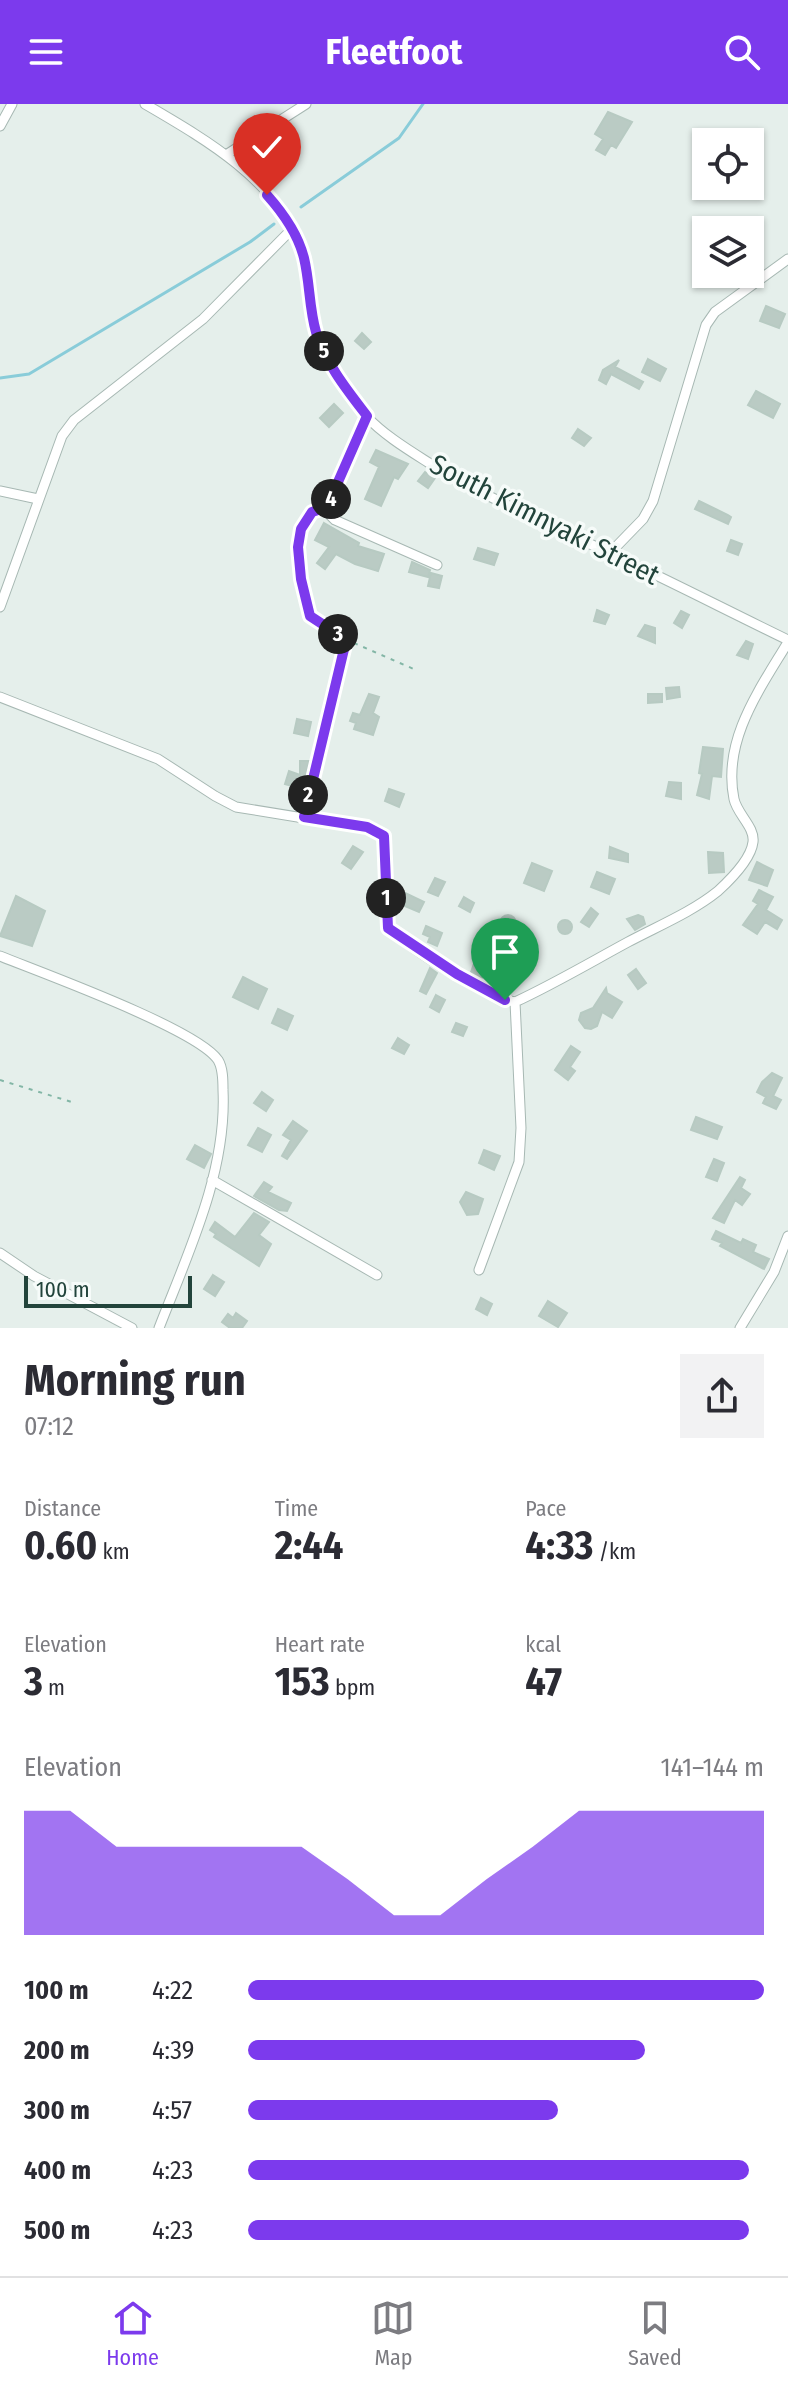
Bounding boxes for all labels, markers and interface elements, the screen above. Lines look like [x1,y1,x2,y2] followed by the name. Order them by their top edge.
[24,30,68,74] icon: menu
[326,30,462,74] text: Fleetfoot
[720,30,764,74] icon: search
[233,113,301,195] pin
[245,125,289,169] icon: check
[692,128,764,288] map controls
[692,128,764,200] button: locate
[692,216,764,288] button: layers
[304,331,344,371] pin: 5
[319,337,329,364] text: 5
[425,447,666,592] street label: South Kimnyaki Street
[311,479,351,519] pin: 4
[325,485,337,512] text: 4
[318,614,358,654] pin: 3
[333,620,343,647] text: 3
[288,775,328,815] pin: 2
[303,781,313,808] text: 2
[366,878,406,918] pin: 1
[381,884,391,911] text: 1
[471,918,539,1000] pin
[483,930,527,974] icon: arrive
[24,1272,192,1308] scale bar
[36,1276,90,1303] text: 100 m
[24,1354,246,1407] text: Morning run
[680,1354,764,1438] button: share
[24,1411,74,1442] text: 07:12
[24,1495,101,1522] text: Distance
[275,1495,318,1522] text: Time
[525,1495,566,1522] text: Pace
[24,1522,97,1570] text: 0.60
[275,1522,343,1570] text: 2:44
[525,1522,594,1570] text: 4:33
[97,1538,130,1565] text: km
[594,1538,636,1565] text: /km
[24,1631,107,1658] text: Elevation
[275,1631,365,1658] text: Heart rate
[525,1631,561,1658] text: kcal
[24,1658,43,1706] text: 3
[275,1658,330,1706] text: 153
[525,1658,562,1706] text: 47
[43,1674,65,1701] text: m
[330,1674,375,1701] text: bpm
[24,1752,122,1783] text: Elevation
[661,1752,764,1783] text: 141–144 m
[24,1975,89,2006] text: 100 m
[152,1975,193,2006] text: 4:22
[24,2035,90,2066] text: 200 m
[152,2035,194,2066] text: 4:39
[24,2095,90,2126] text: 300 m
[152,2095,192,2126] text: 4:57
[24,2155,91,2186] text: 400 m
[152,2155,193,2186] text: 4:23
[24,2215,90,2246] text: 500 m
[152,2215,193,2246] text: 4:23
[106,2296,159,2371] tab: Home
[371,2296,415,2371] tab: Map
[628,2296,682,2371] tab: Saved

